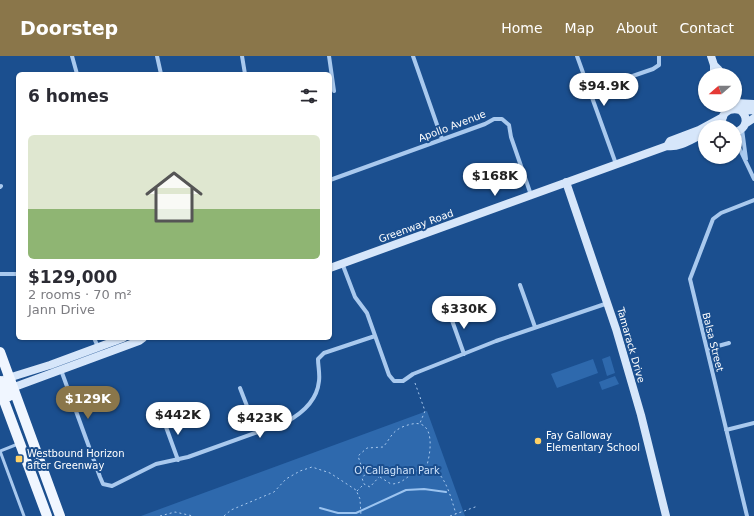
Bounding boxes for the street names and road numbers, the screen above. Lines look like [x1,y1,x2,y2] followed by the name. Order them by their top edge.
[417,108,487,144] street label: Apollo Avenue
[377,207,455,245] street label: Greenway Road
[615,305,647,384] street label: Tamarack Drive
[700,311,726,373] street label: Balsa Street

